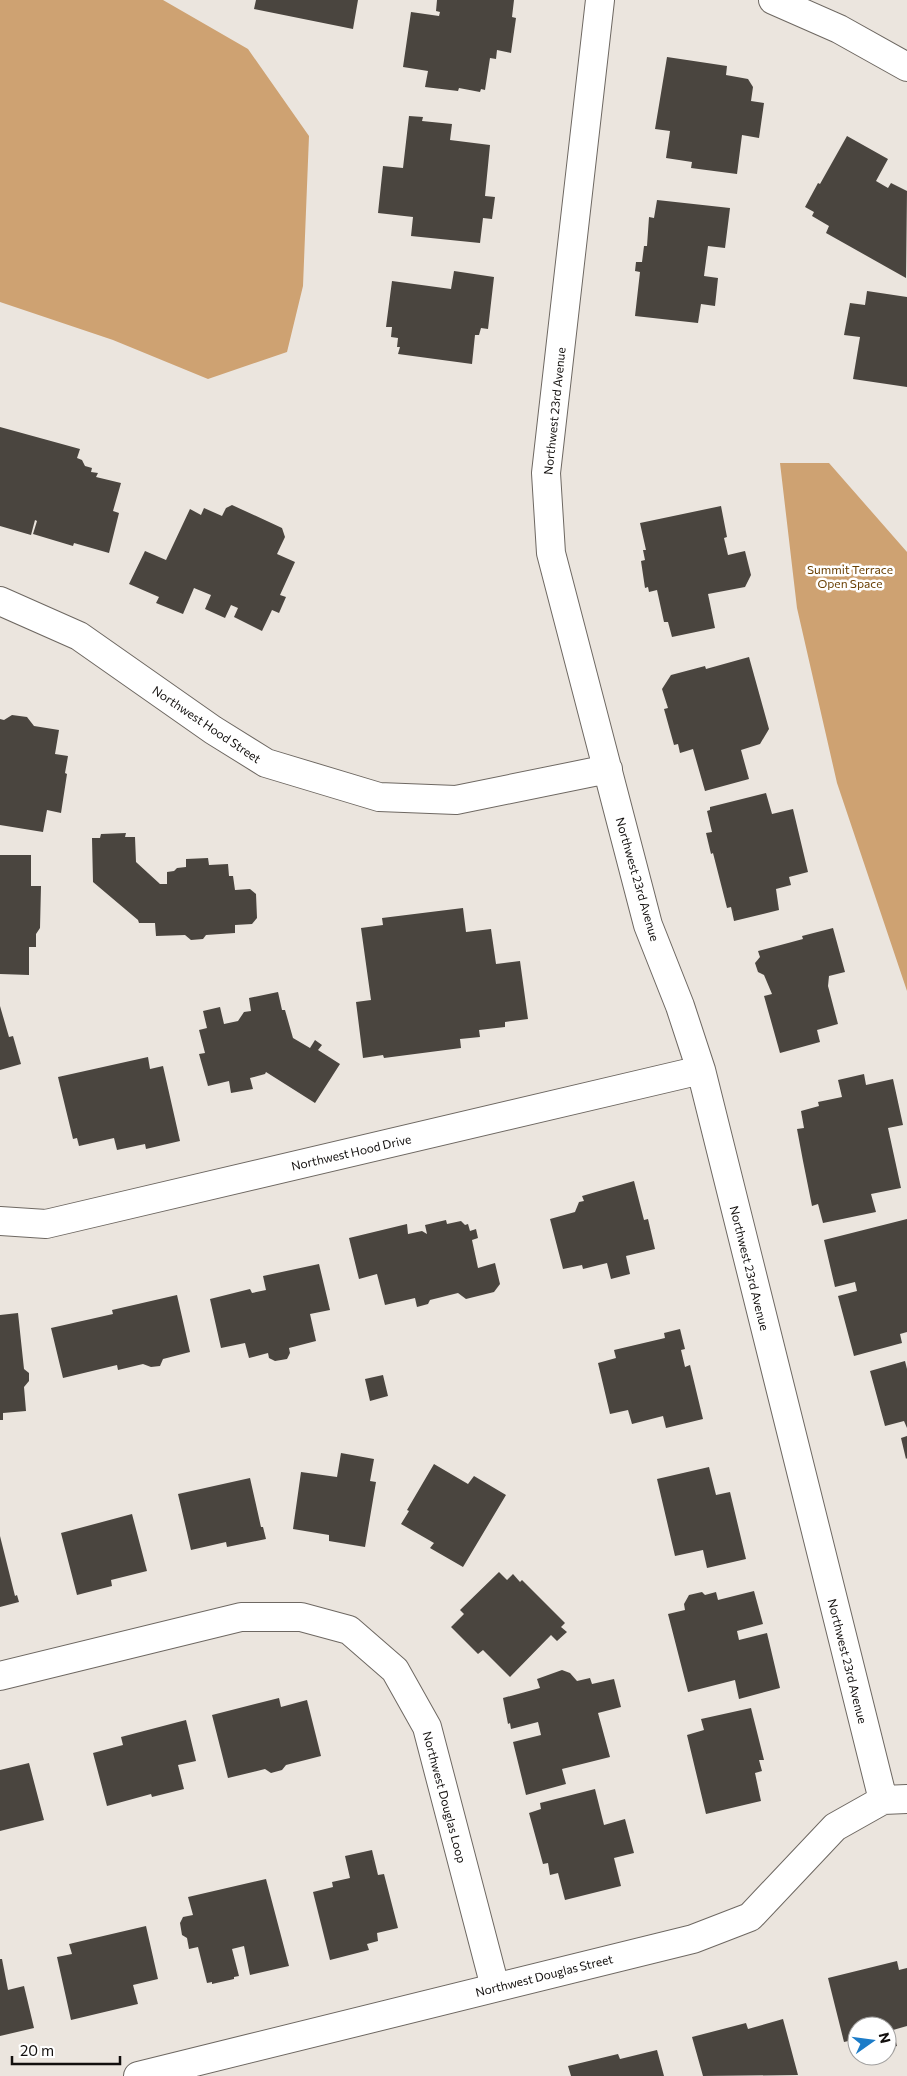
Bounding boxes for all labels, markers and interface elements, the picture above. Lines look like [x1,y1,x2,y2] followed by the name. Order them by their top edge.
[540,346,568,476] street label: Northwest 23rd Avenue
[807,562,893,590] park label: Summit Terrace Open Space
[150,683,264,765] street label: Northwest Hood Street
[614,815,662,943] street label: Northwest 23rd Avenue
[290,1131,412,1173] street label: Northwest Hood Drive
[728,1204,772,1332] street label: Northwest 23rd Avenue
[826,1597,870,1725] street label: Northwest 23rd Avenue
[421,1730,469,1864] street label: Northwest Douglas Loop
[474,1951,614,1999] street label: Northwest Douglas Street
[847,2016,897,2066] north arrow
[876,2031,895,2045] text: N
[12,2034,120,2066] scale bar
[20,2041,54,2059] text: 20 m

